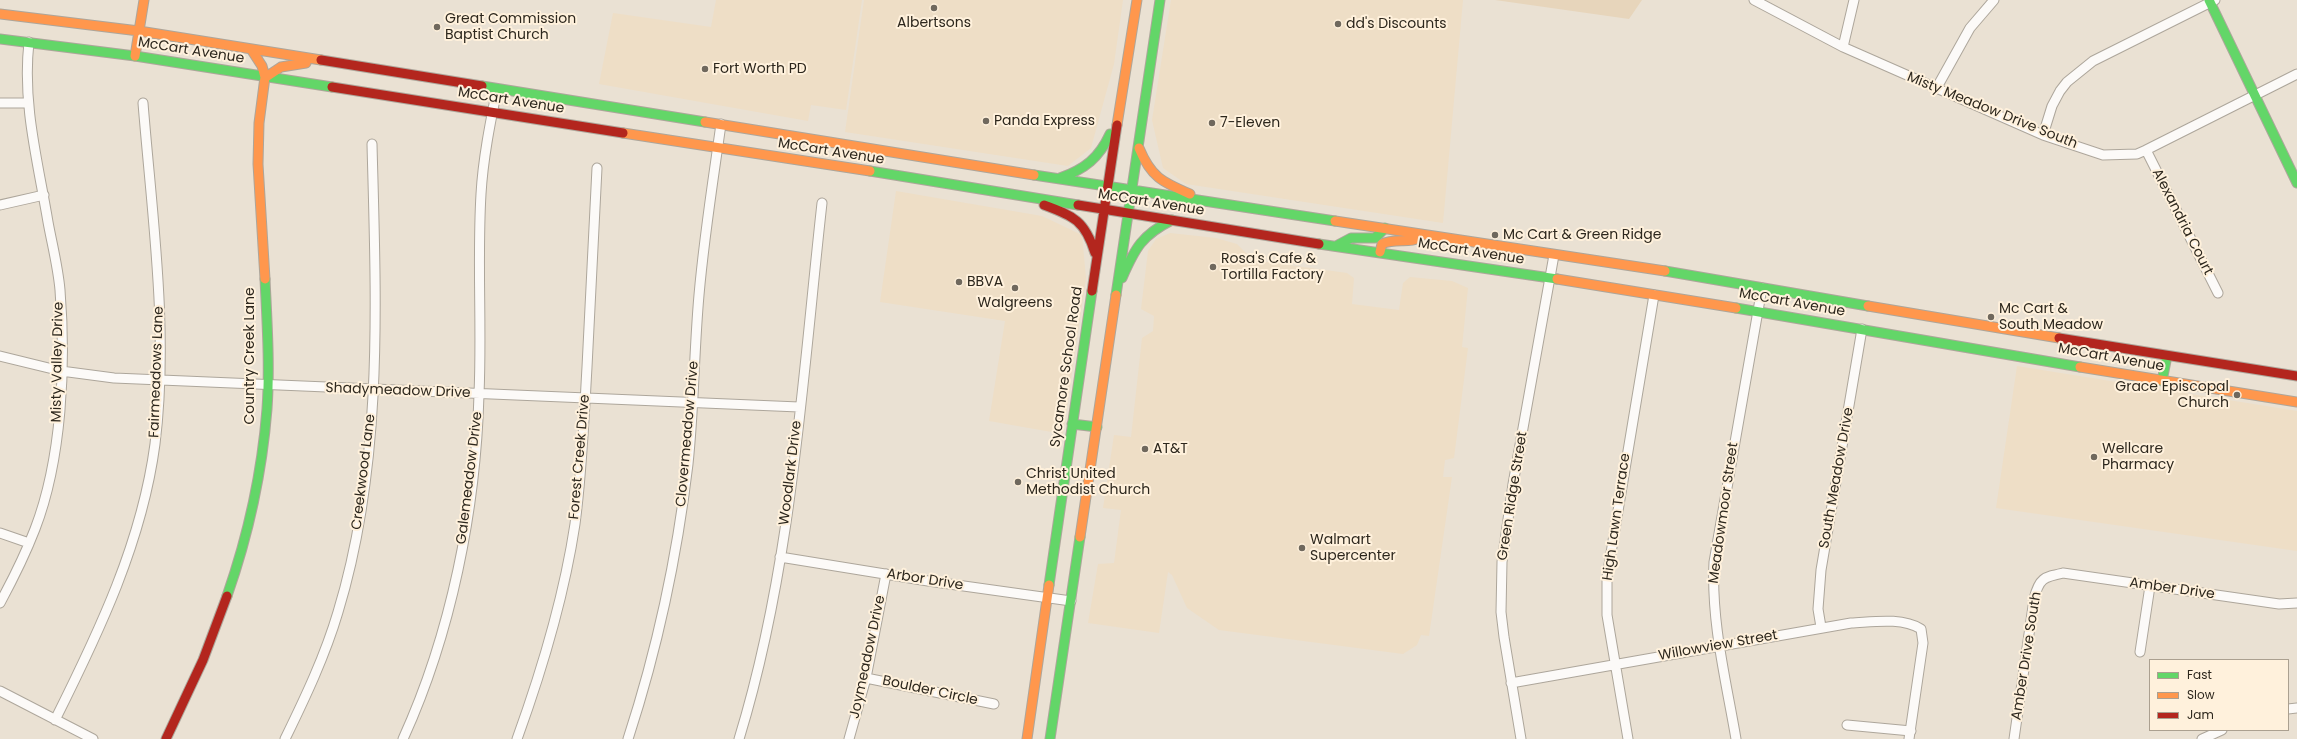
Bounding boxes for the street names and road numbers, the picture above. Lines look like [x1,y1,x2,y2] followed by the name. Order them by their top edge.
[137,34,245,68] street label: McCart Avenue
[1904,69,2080,153] street label: Misty Meadow Drive South
[457,84,565,118] street label: McCart Avenue
[777,135,885,169] street label: McCart Avenue
[2148,166,2216,278] street label: Alexandria Court
[1097,186,1205,220] street label: McCart Avenue
[1417,235,1525,269] street label: McCart Avenue
[1047,285,1087,449] street label: Sycamore School Road
[1738,285,1846,321] street label: McCart Avenue
[242,287,258,425] street label: Country Creek Lane
[49,301,67,423] street label: Misty Valley Drive
[146,306,168,438] street label: Fairmeadows Lane
[2057,340,2165,376] street label: McCart Avenue
[673,360,703,508] street label: Clovermeadow Drive
[325,380,471,402] street label: Shadymeadow Drive
[566,394,594,520] street label: Forest Creek Drive
[1816,406,1858,550] street label: South Meadow Drive
[454,411,486,545] street label: Galemeadow Drive
[349,413,379,531] street label: Creekwood Lane
[776,420,806,526] street label: Woodlark Drive
[1494,430,1532,562] street label: Green Ridge Street
[1706,441,1742,585] street label: Meadowmoor Street
[1600,452,1634,582] street label: High Lawn Terrace
[886,566,964,594] street label: Arbor Drive
[2128,575,2216,603] street label: Amber Drive
[2009,590,2045,722] street label: Amber Drive South
[847,594,889,720] street label: Joymeadow Drive
[1657,627,1779,665] street label: Willowview Street
[881,673,979,709] street label: Boulder Circle

